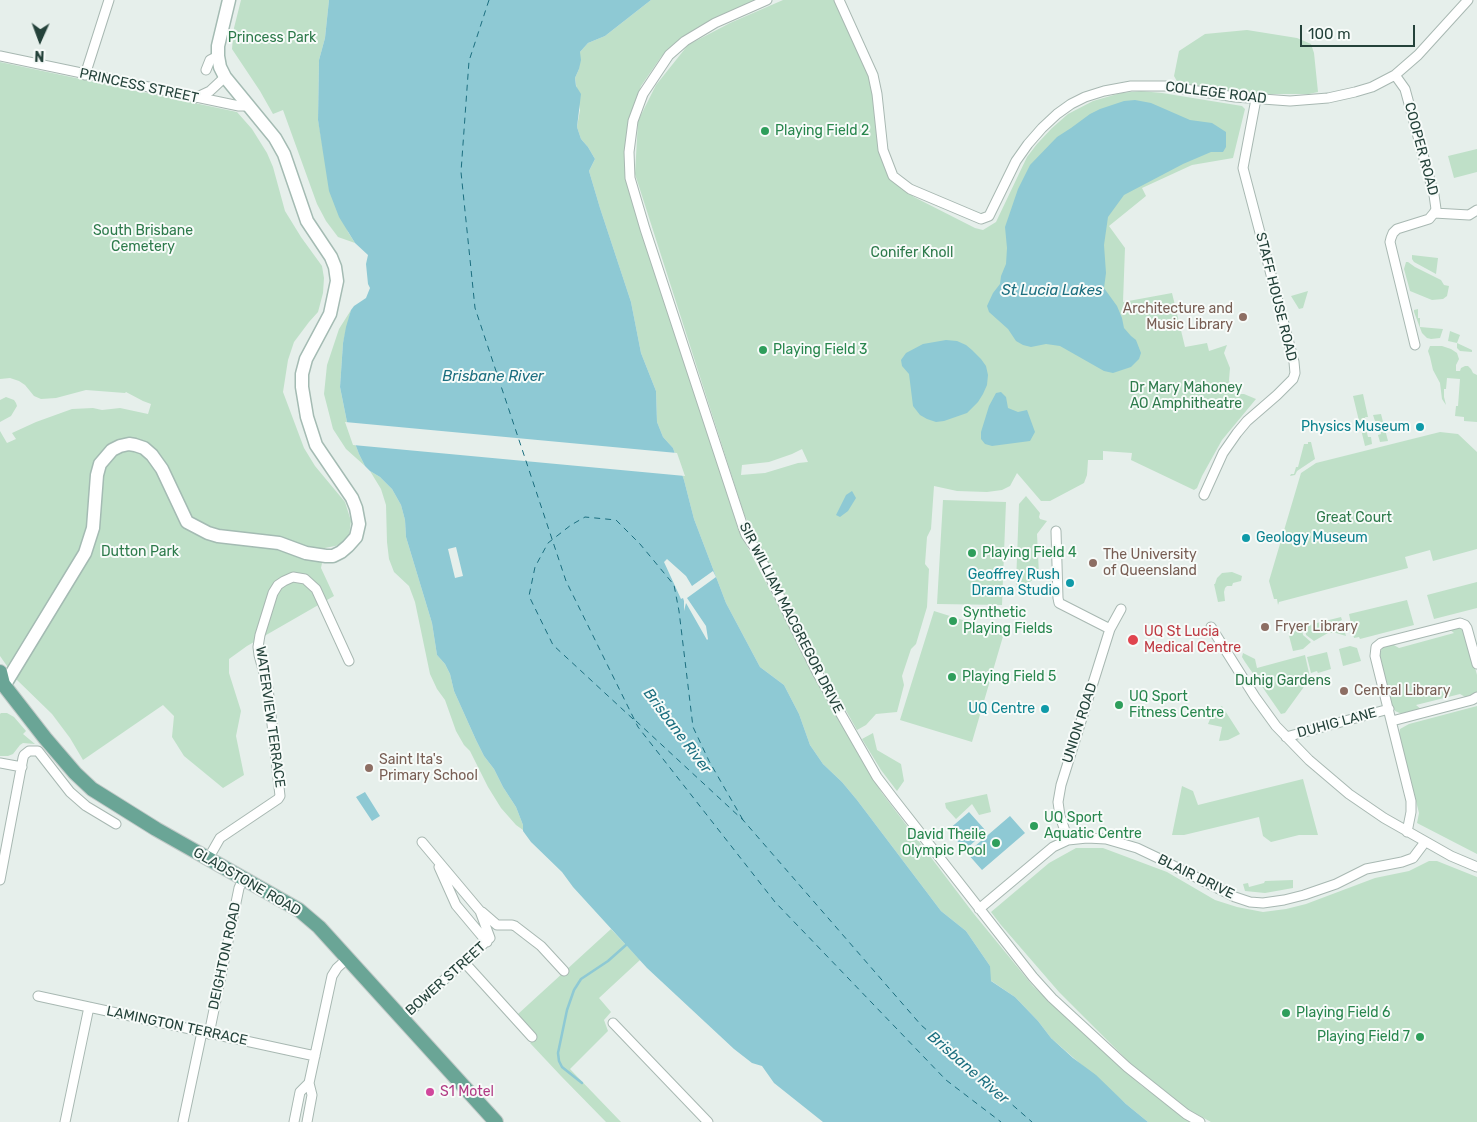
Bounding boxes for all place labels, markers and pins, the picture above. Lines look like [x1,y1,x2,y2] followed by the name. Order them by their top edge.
[775,123,869,139] place label: Playing Field 2
[759,125,771,137] marker: Playing Field 2
[1123,301,1233,334] place label: Architecture and Music Library
[1237,311,1249,323] marker: Architecture and Music Library
[773,342,867,358] place label: Playing Field 3
[757,344,769,356] marker: Playing Field 3
[1301,419,1410,435] place label: Physics Museum
[1414,421,1426,433] marker: Physics Museum
[1256,530,1368,546] place label: Geology Museum
[1240,532,1252,544] marker: Geology Museum
[982,545,1077,561] place label: Playing Field 4
[966,547,978,559] marker: Playing Field 4
[1103,547,1197,580] place label: The University of Queensland
[1087,557,1099,569] marker: The University of Queensland
[968,567,1060,600] place label: Geoffrey Rush Drama Studio
[1064,577,1076,589] marker: Geoffrey Rush Drama Studio
[963,605,1053,638] place label: Synthetic Playing Fields
[947,615,959,627] marker: Synthetic Playing Fields
[1275,619,1358,635] place label: Fryer Library
[1259,621,1271,633] marker: Fryer Library
[1144,624,1241,656] place label: UQ St Lucia Medical Centre
[1126,633,1140,647] marker: UQ St Lucia Medical Centre
[962,669,1056,685] place label: Playing Field 5
[946,671,958,683] marker: Playing Field 5
[1354,683,1450,699] place label: Central Library
[1338,685,1350,697] marker: Central Library
[1129,689,1224,722] place label: UQ Sport Fitness Centre
[1113,699,1125,711] marker: UQ Sport Fitness Centre
[968,701,1035,717] place label: UQ Centre
[1039,703,1051,715] marker: UQ Centre
[379,752,478,784] place label: Saint Ita's Primary School
[363,762,375,774] marker: Saint Ita's Primary School
[1044,810,1142,842] place label: UQ Sport Aquatic Centre
[1028,820,1040,832] marker: UQ Sport Aquatic Centre
[902,827,986,860] place label: David Theile Olympic Pool
[990,837,1002,849] marker: David Theile Olympic Pool
[1296,1005,1390,1021] place label: Playing Field 6
[1280,1007,1292,1019] marker: Playing Field 6
[1317,1029,1410,1045] place label: Playing Field 7
[1414,1031,1426,1043] marker: Playing Field 7
[440,1084,494,1100] place label: S1 Motel
[424,1086,436,1098] marker: S1 Motel

